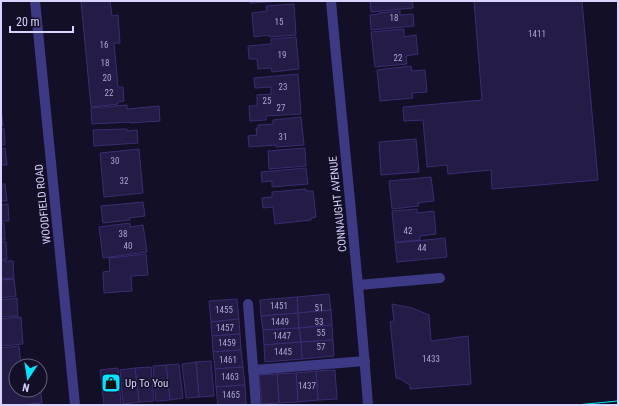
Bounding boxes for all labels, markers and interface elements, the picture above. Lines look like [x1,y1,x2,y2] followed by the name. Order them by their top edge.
[10,8,73,34] scale bar
[390,13,398,23] house number: 18
[16,15,40,29] text: 20 m
[275,17,284,27] house number: 15
[528,29,546,39] house number: 1411
[100,40,108,50] house number: 16
[278,50,286,60] house number: 19
[394,53,403,63] house number: 22
[101,58,109,68] house number: 18
[103,73,111,83] house number: 20
[279,82,287,92] house number: 23
[105,88,114,98] house number: 22
[263,96,272,106] house number: 25
[277,103,286,113] house number: 27
[279,132,287,142] house number: 31
[326,155,349,253] street label: CONNAUGHT AVENUE
[111,156,119,166] house number: 30
[32,163,54,245] street label: WOODFIELD ROAD
[120,176,129,186] house number: 32
[404,226,413,236] house number: 42
[119,229,127,239] house number: 38
[124,241,132,251] house number: 40
[418,243,427,253] house number: 44
[270,301,288,311] house number: 1451
[315,303,323,313] house number: 51
[215,305,233,315] house number: 1455
[271,317,289,327] house number: 1449
[315,317,323,327] house number: 53
[216,323,234,333] house number: 1457
[317,328,326,338] house number: 55
[273,331,291,341] house number: 1447
[218,338,236,348] house number: 1459
[317,342,326,352] house number: 57
[274,347,292,357] house number: 1445
[422,354,440,364] house number: 1433
[219,355,237,365] house number: 1461
[8,358,48,398] north arrow
[100,372,122,394] shop icon: Up To You
[221,372,239,382] house number: 1463
[125,377,168,390] place label: Up To You
[21,380,31,394] text: N
[298,381,316,391] house number: 1437
[222,390,240,400] house number: 1465

